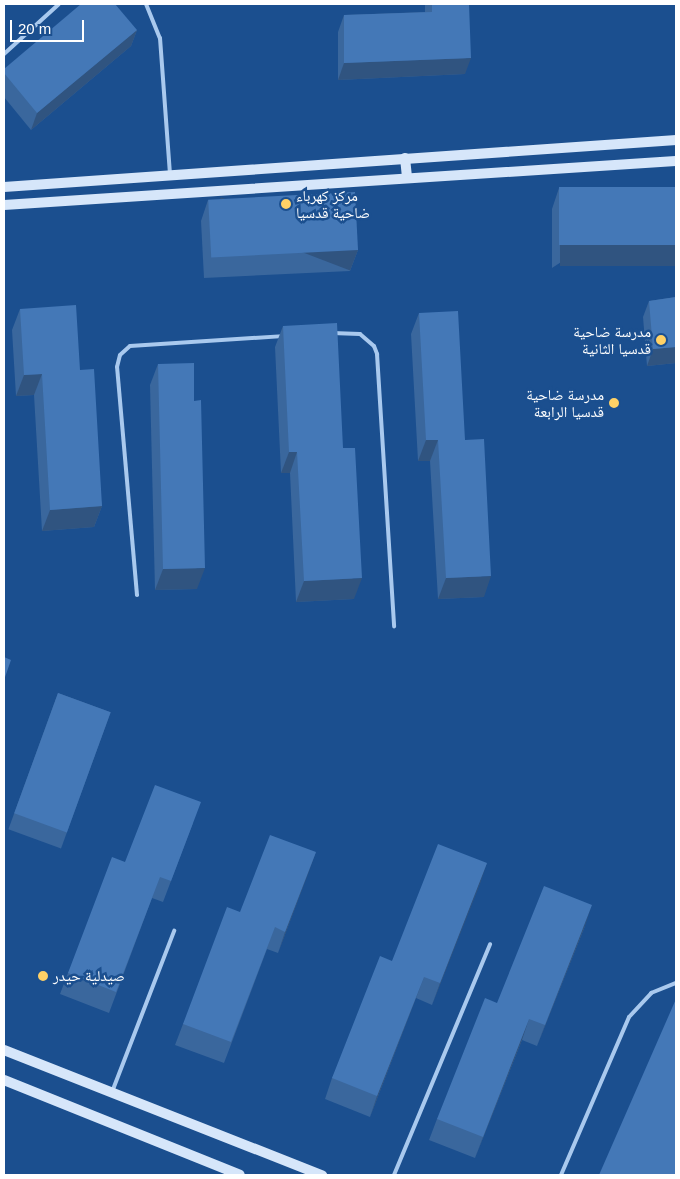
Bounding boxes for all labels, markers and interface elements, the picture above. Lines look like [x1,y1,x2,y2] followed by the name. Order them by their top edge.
[12,10,86,42] scale bar
[18,20,51,37] text: 20 m
[296,186,370,221] place label: مركز كهرباء ضاحية قدسيا
[280,198,292,210] marker: مركز كهرباء ضاحية قدسيا
[573,322,651,357] place label: مدرسة ضاحية قدسيا الثانية
[655,334,667,346] marker: مدرسة ضاحية قدسيا الثانية
[526,385,604,420] place label: مدرسة ضاحية قدسيا الرابعة
[608,397,620,409] marker: مدرسة ضاحية قدسيا الرابعة
[53,967,125,985] place label: صيدلية حيدر
[37,970,49,982] marker: صيدلية حيدر

